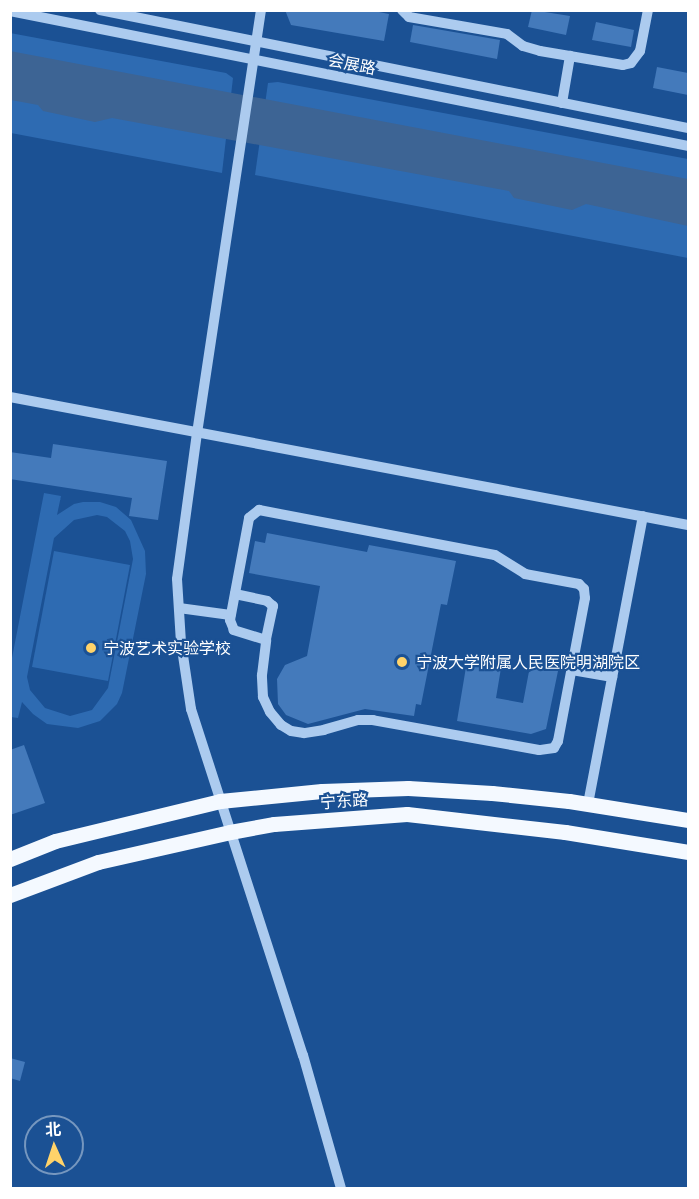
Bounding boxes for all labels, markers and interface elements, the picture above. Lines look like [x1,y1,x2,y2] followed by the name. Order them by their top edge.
[327,50,377,78] street label: 会展路
[103,638,231,658] place label: 宁波艺术实验学校
[84,641,98,655] marker: 宁波艺术实验学校
[416,652,640,672] place label: 宁波大学附属人民医院明湖院区
[393,653,411,671] marker: 宁波大学附属人民医院明湖院区
[319,790,369,812] street label: 宁东路
[24,1115,84,1175] north arrow
[45,1118,62,1140] text: 北

